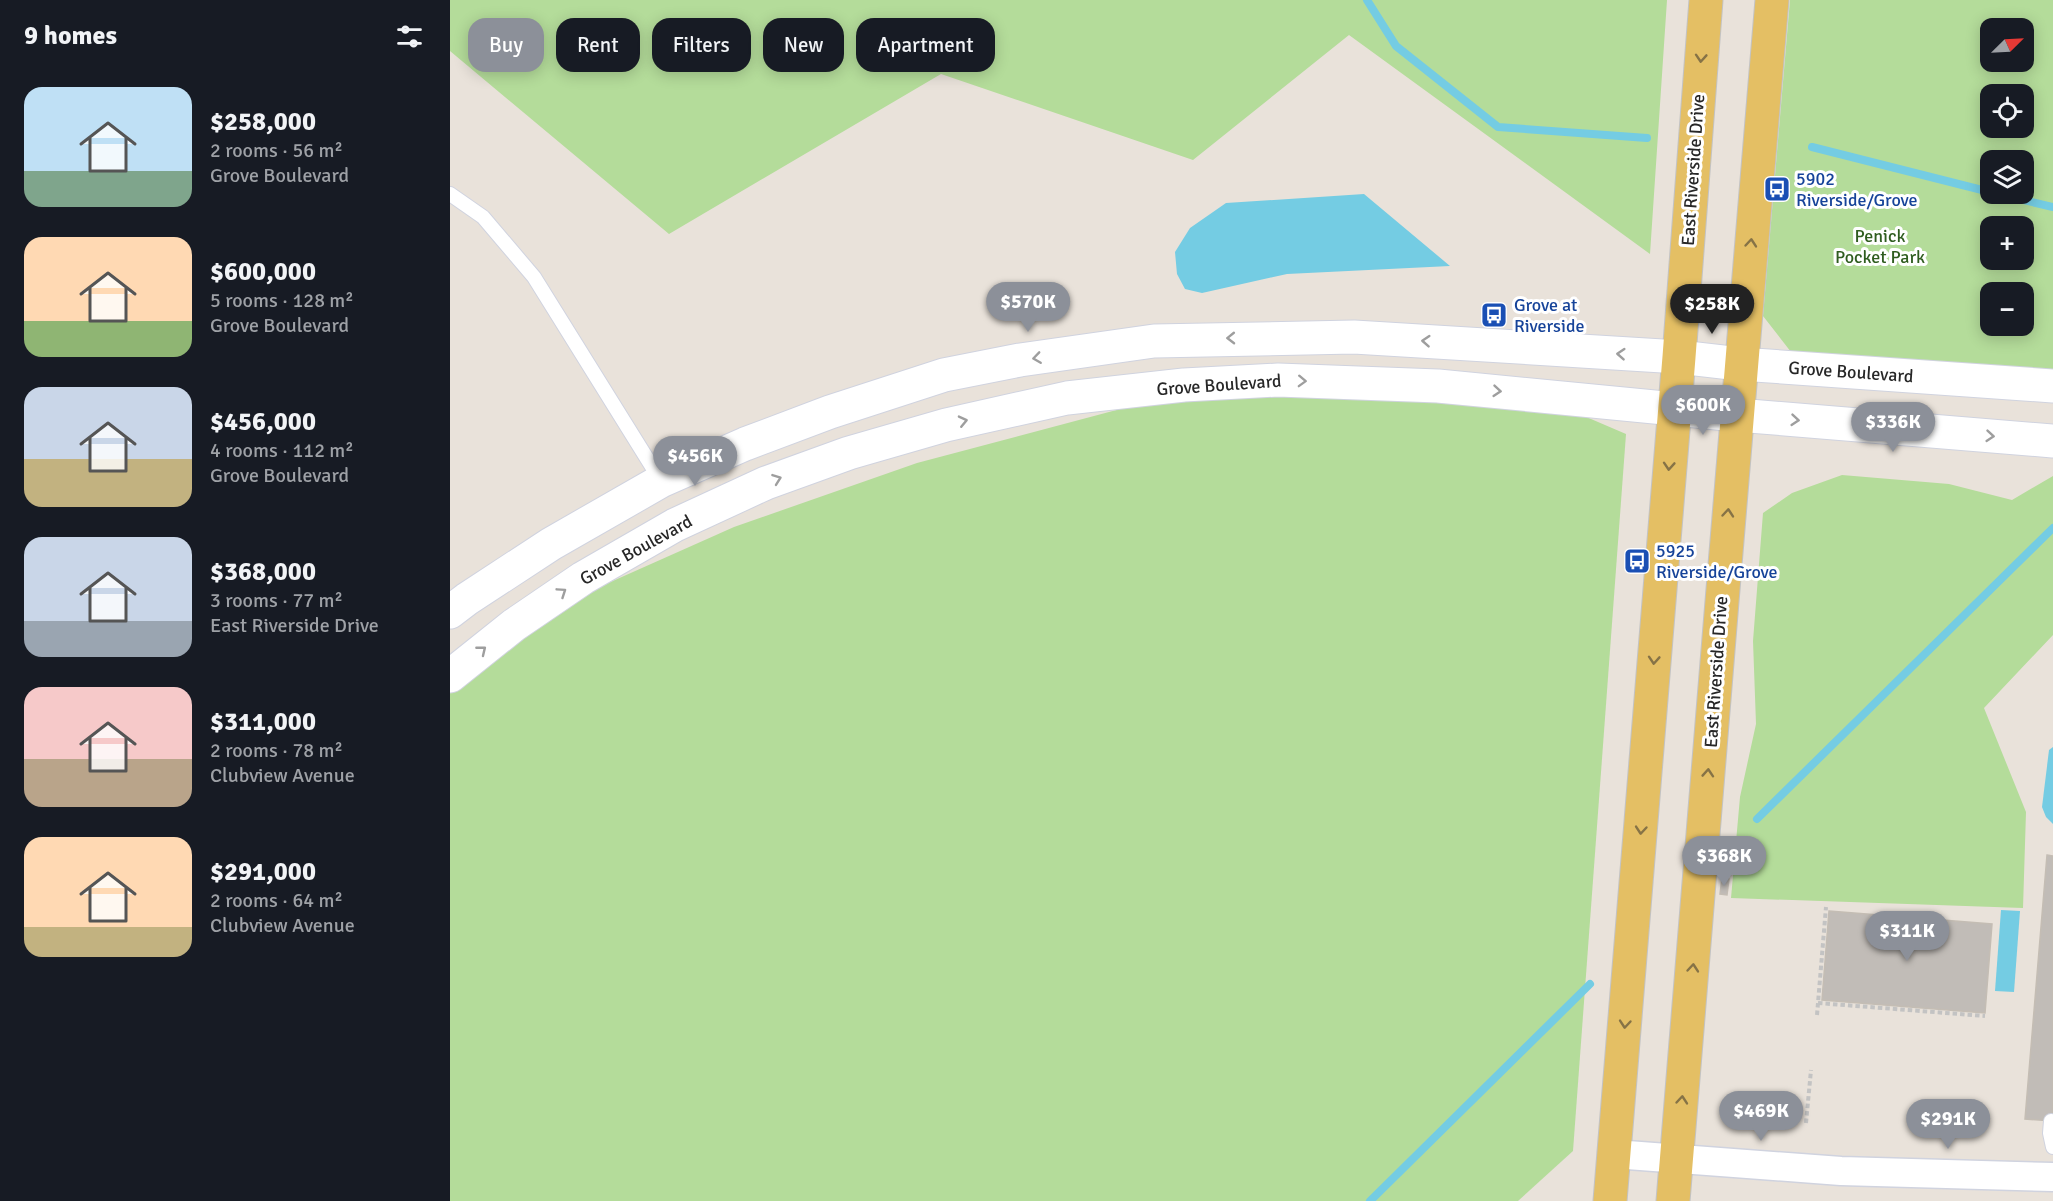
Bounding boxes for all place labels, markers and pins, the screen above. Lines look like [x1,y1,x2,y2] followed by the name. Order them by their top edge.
[1796,168,1918,211] place label: 5902 Riverside/Grove
[1762,174,1792,204] bus stop icon: 5902 Riverside/Grove
[986,282,1070,333] pin: $570K
[1670,284,1754,335] pin: $258K
[1514,294,1584,337] place label: Grove at Riverside
[1479,300,1509,330] bus stop icon: Grove at Riverside
[1661,385,1745,436] pin: $600K
[1851,402,1935,453] pin: $336K
[653,436,737,487] pin: $456K
[1656,540,1778,583] place label: 5925 Riverside/Grove
[1622,546,1652,576] bus stop icon: 5925 Riverside/Grove
[1682,836,1766,887] pin: $368K
[1865,911,1949,962] pin: $311K
[1719,1091,1803,1142] pin: $469K
[1906,1099,1990,1150] pin: $291K

